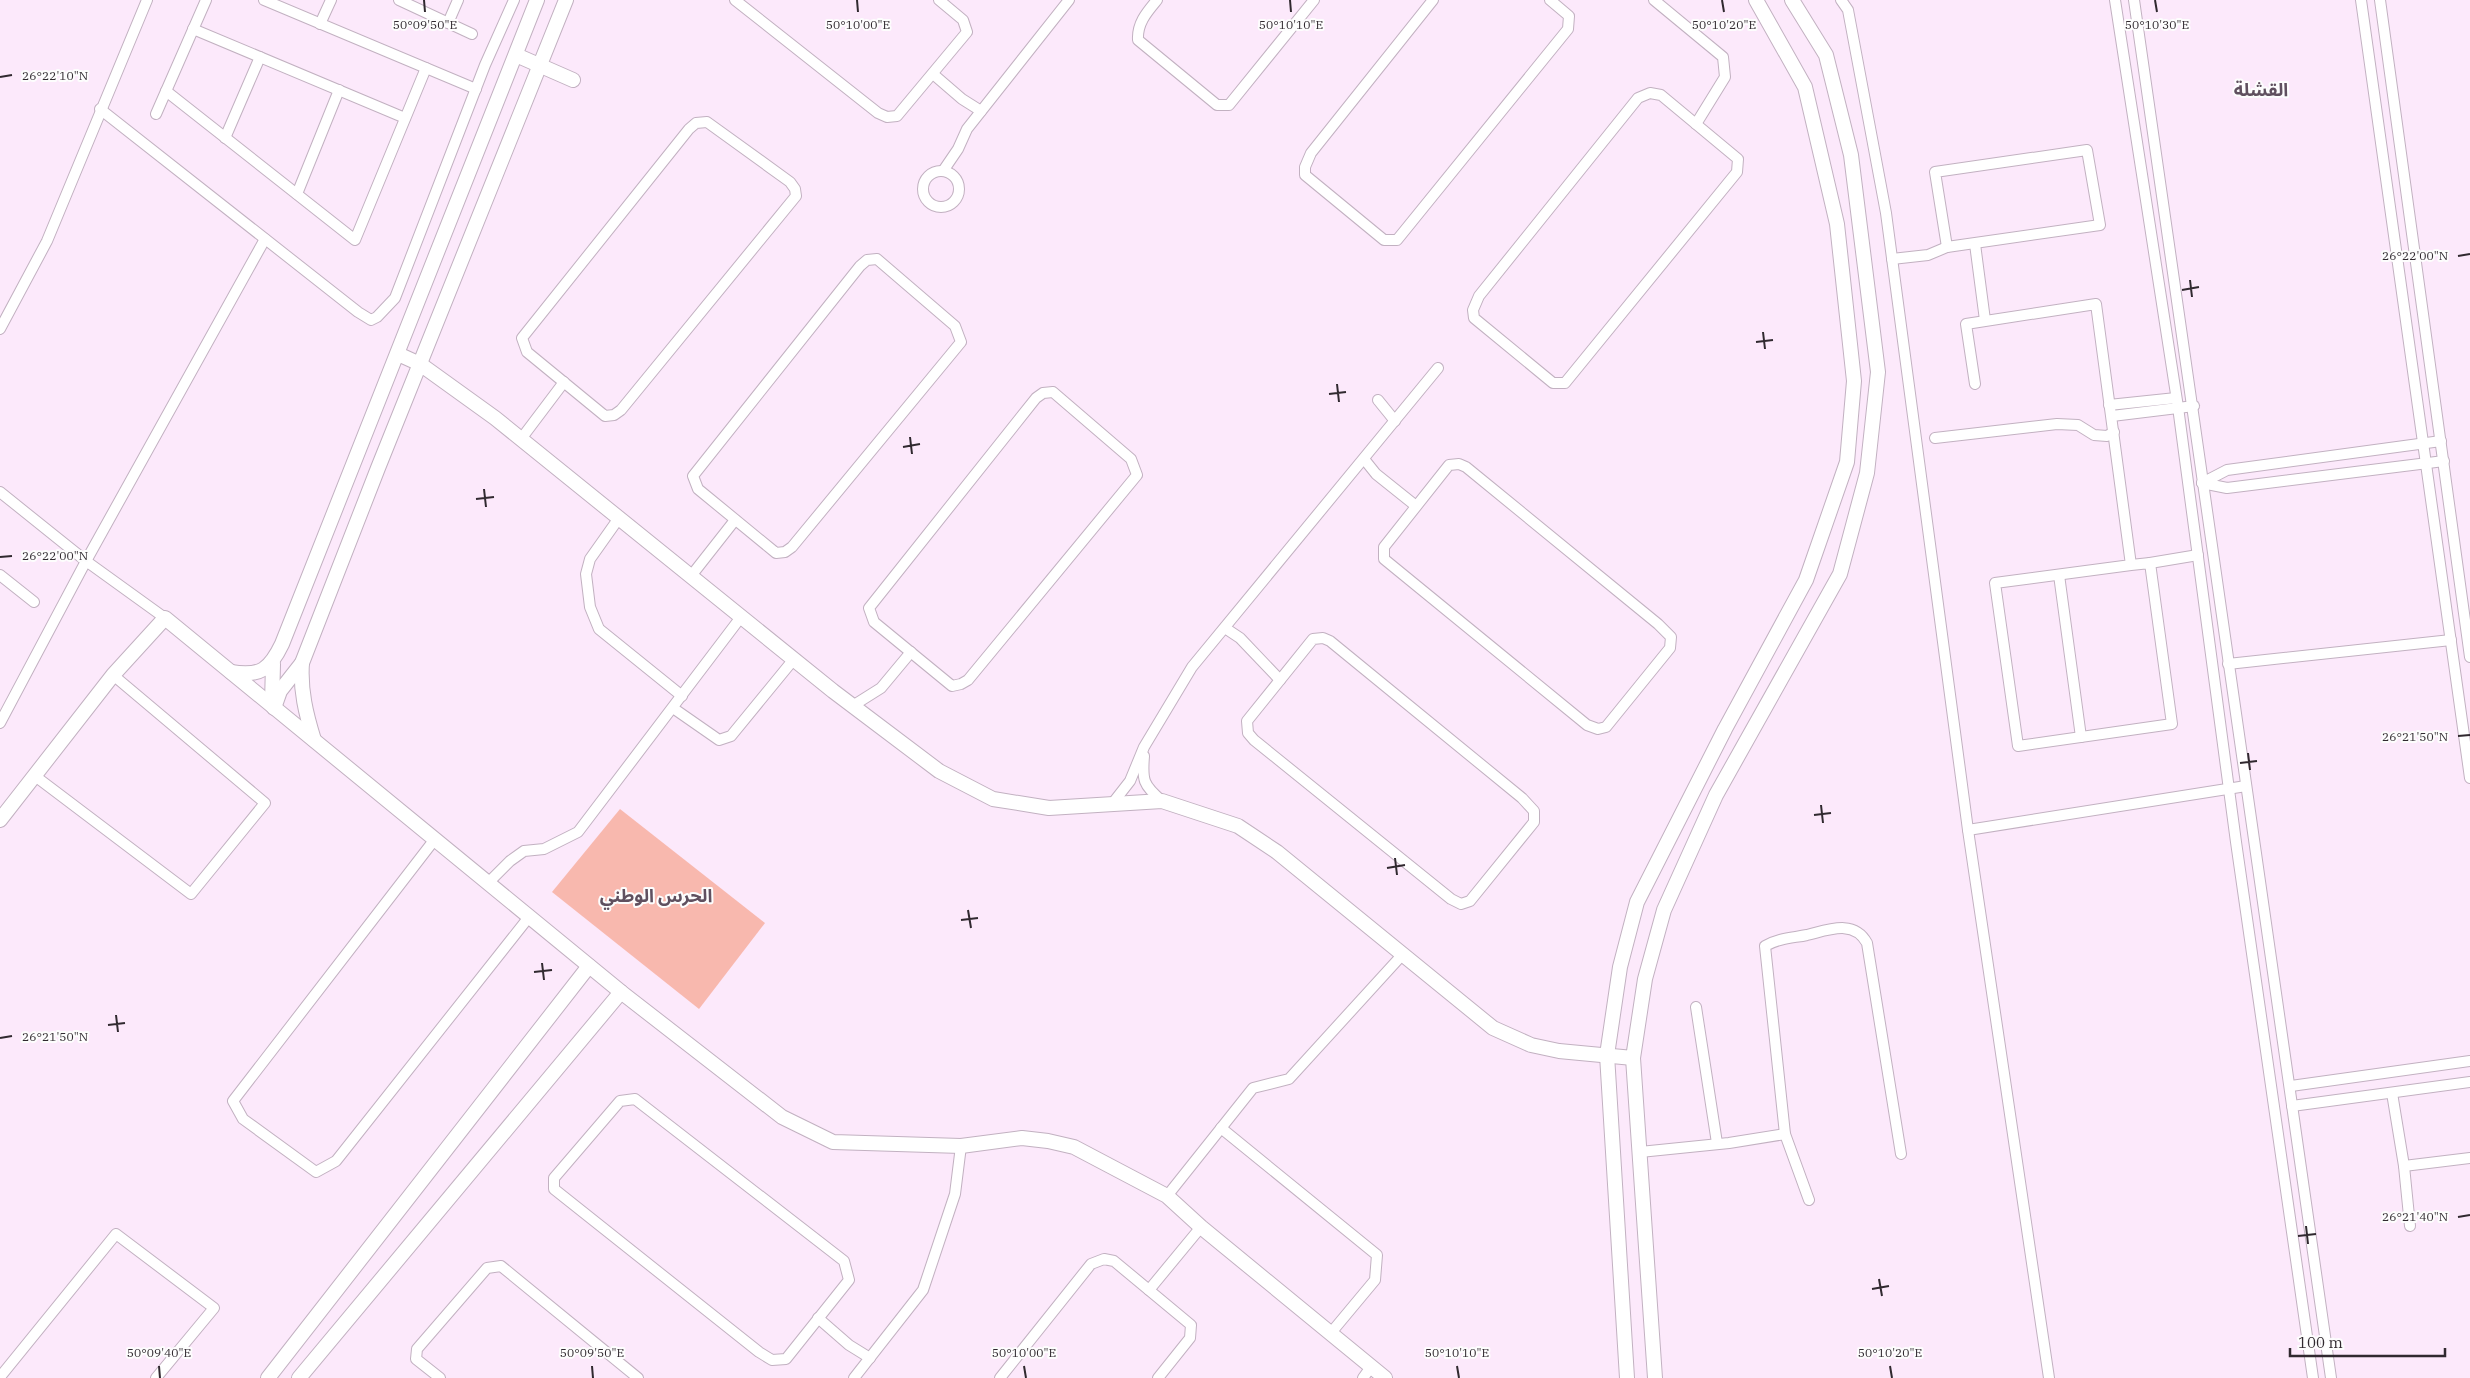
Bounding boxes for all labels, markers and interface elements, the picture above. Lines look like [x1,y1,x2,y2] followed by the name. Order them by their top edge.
[393,17,457,32] text: 50°09'50"E
[826,17,890,32] text: 50°10'00"E
[1259,17,1323,32] text: 50°10'10"E
[1692,17,1756,32] text: 50°10'20"E
[2125,17,2189,32] text: 50°10'30"E
[22,68,88,83] text: 26°22'10"N
[2234,78,2288,101] district label: القشلة
[2382,248,2448,263] text: 26°22'00"N
[22,548,88,563] text: 26°22'00"N
[2382,729,2448,744] text: 26°21'50"N
[600,884,712,910] district label: الحرس الوطني
[22,1029,88,1044] text: 26°21'50"N
[2382,1209,2448,1224] text: 26°21'40"N
[2290,1326,2445,1358] scale bar
[2298,1333,2343,1352] text: 100 m
[127,1345,191,1360] text: 50°09'40"E
[560,1345,624,1360] text: 50°09'50"E
[992,1345,1056,1360] text: 50°10'00"E
[1425,1345,1489,1360] text: 50°10'10"E
[1858,1345,1922,1360] text: 50°10'20"E

